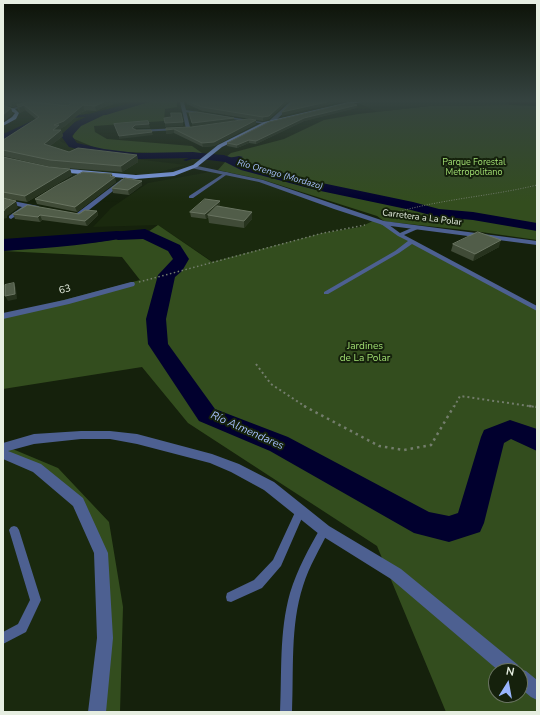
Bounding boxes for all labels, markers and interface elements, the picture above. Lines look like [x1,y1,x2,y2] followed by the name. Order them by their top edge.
[236,158,324,192] water label: Río Orengo (Mordazo)
[442,158,506,179] park label: Parque Forestal Metropolitano
[382,208,462,228] street label: Carretera a La Polar
[58,283,72,297] street label: 63
[340,341,390,364] park label: Jardines de La Polar
[208,409,286,453] water label: Río Almendares
[488,663,528,703] north arrow
[505,664,516,680] text: N

